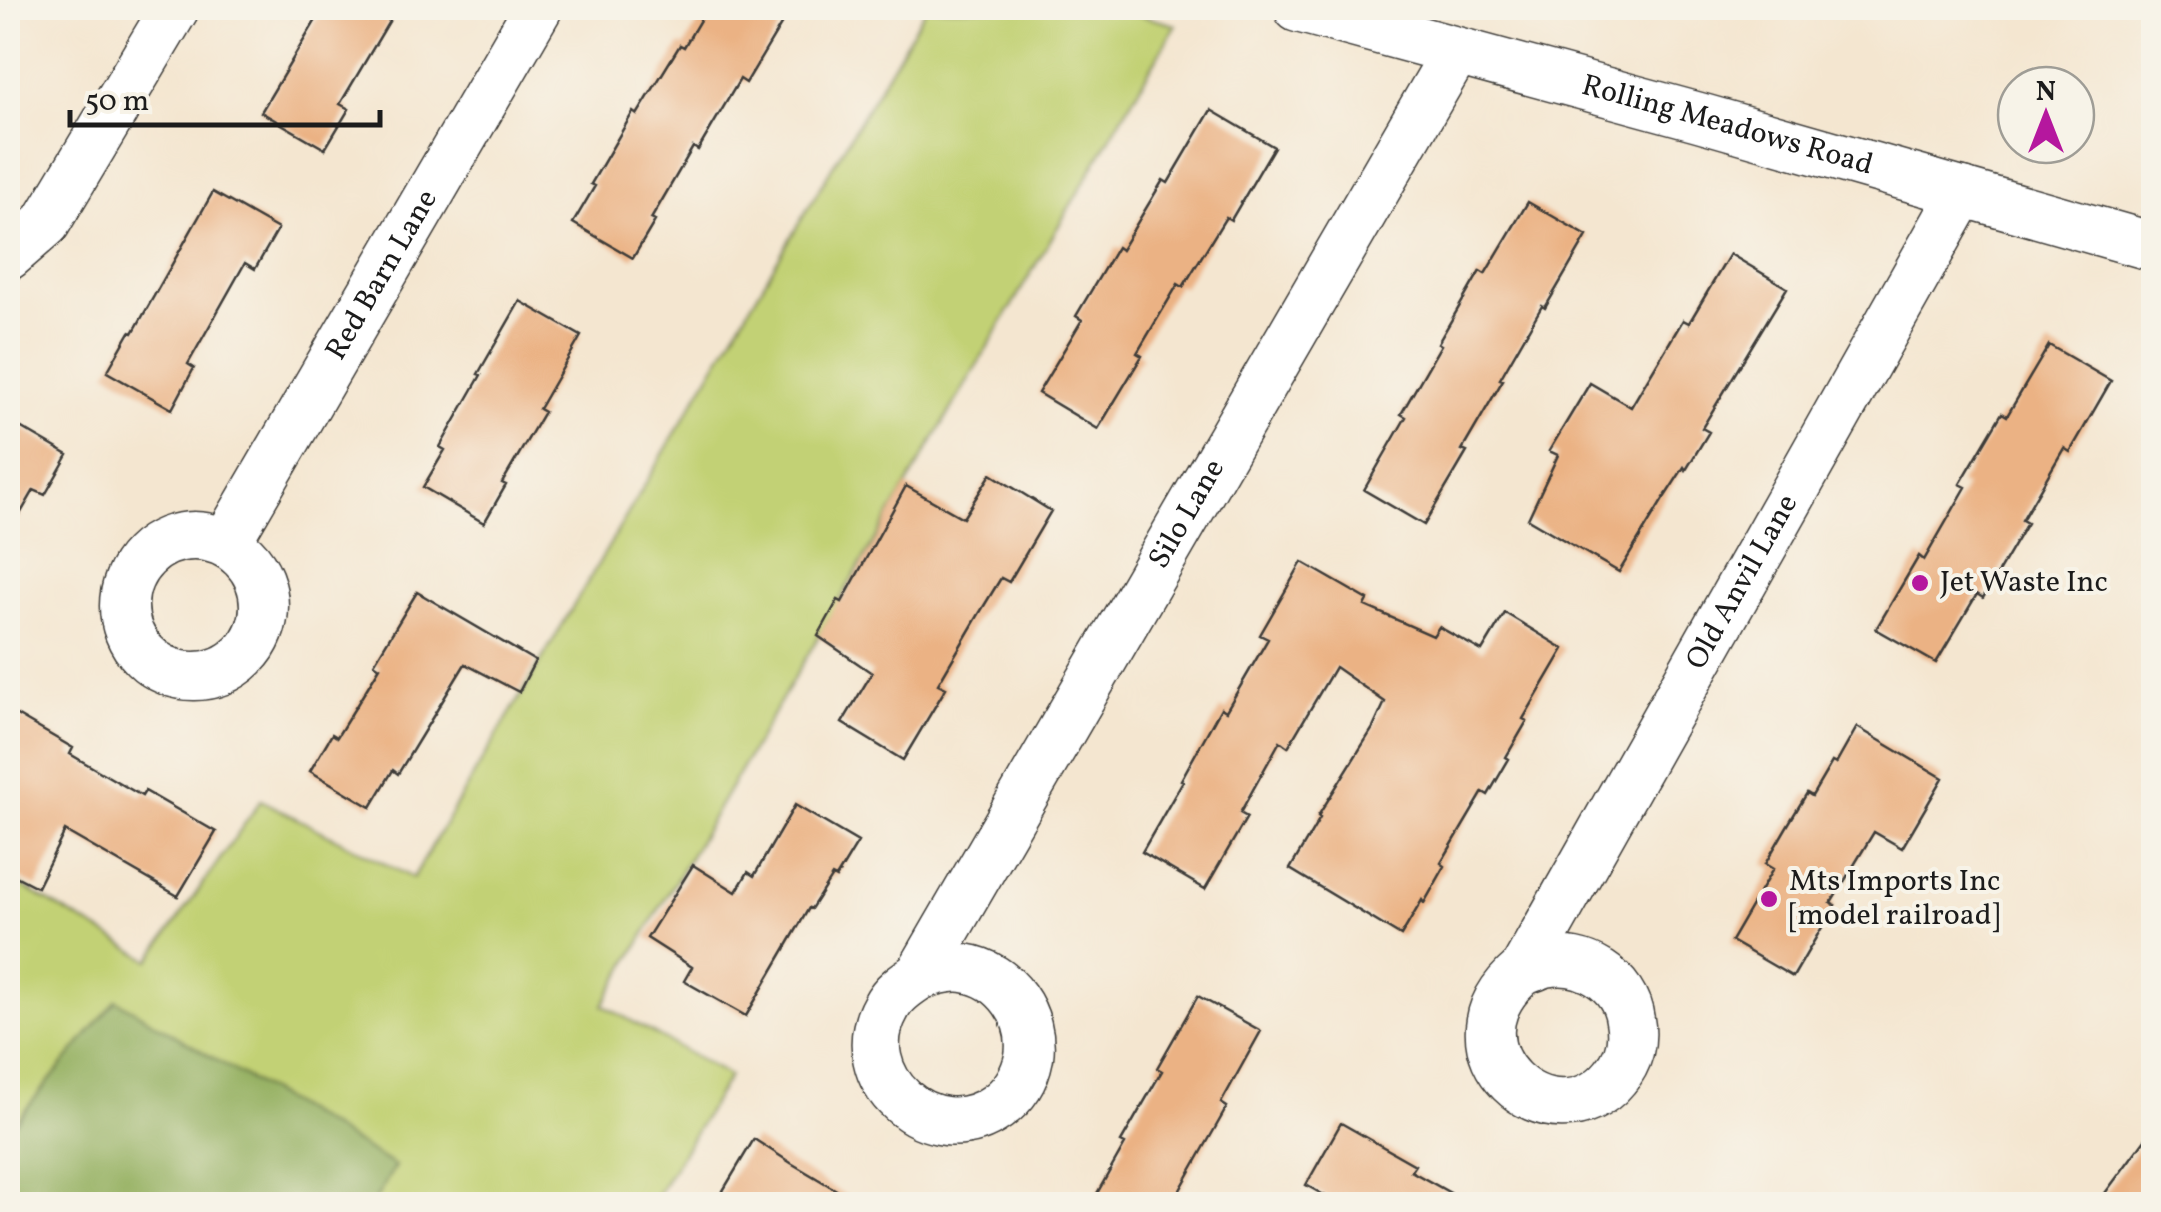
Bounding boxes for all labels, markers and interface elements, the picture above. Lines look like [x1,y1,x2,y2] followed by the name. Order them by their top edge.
[70,65,380,127] scale bar
[1577,65,1878,187] street label: Rolling Meadows Road
[1996,65,2096,165] north arrow
[2036,73,2056,112] text: N
[85,81,149,123] text: 50 m
[316,182,448,368] street label: Red Barn Lane
[1139,452,1236,577] street label: Silo Lane
[1676,487,1809,678] street label: Old Anvil Lane
[1940,562,2108,604] place label: Jet Waste Inc
[1909,572,1931,594] marker: Jet Waste Inc
[1789,861,2001,937] place label: Mts Imports Inc [model railroad]
[1758,888,1780,910] marker: Mts Imports Inc [model railroad]

